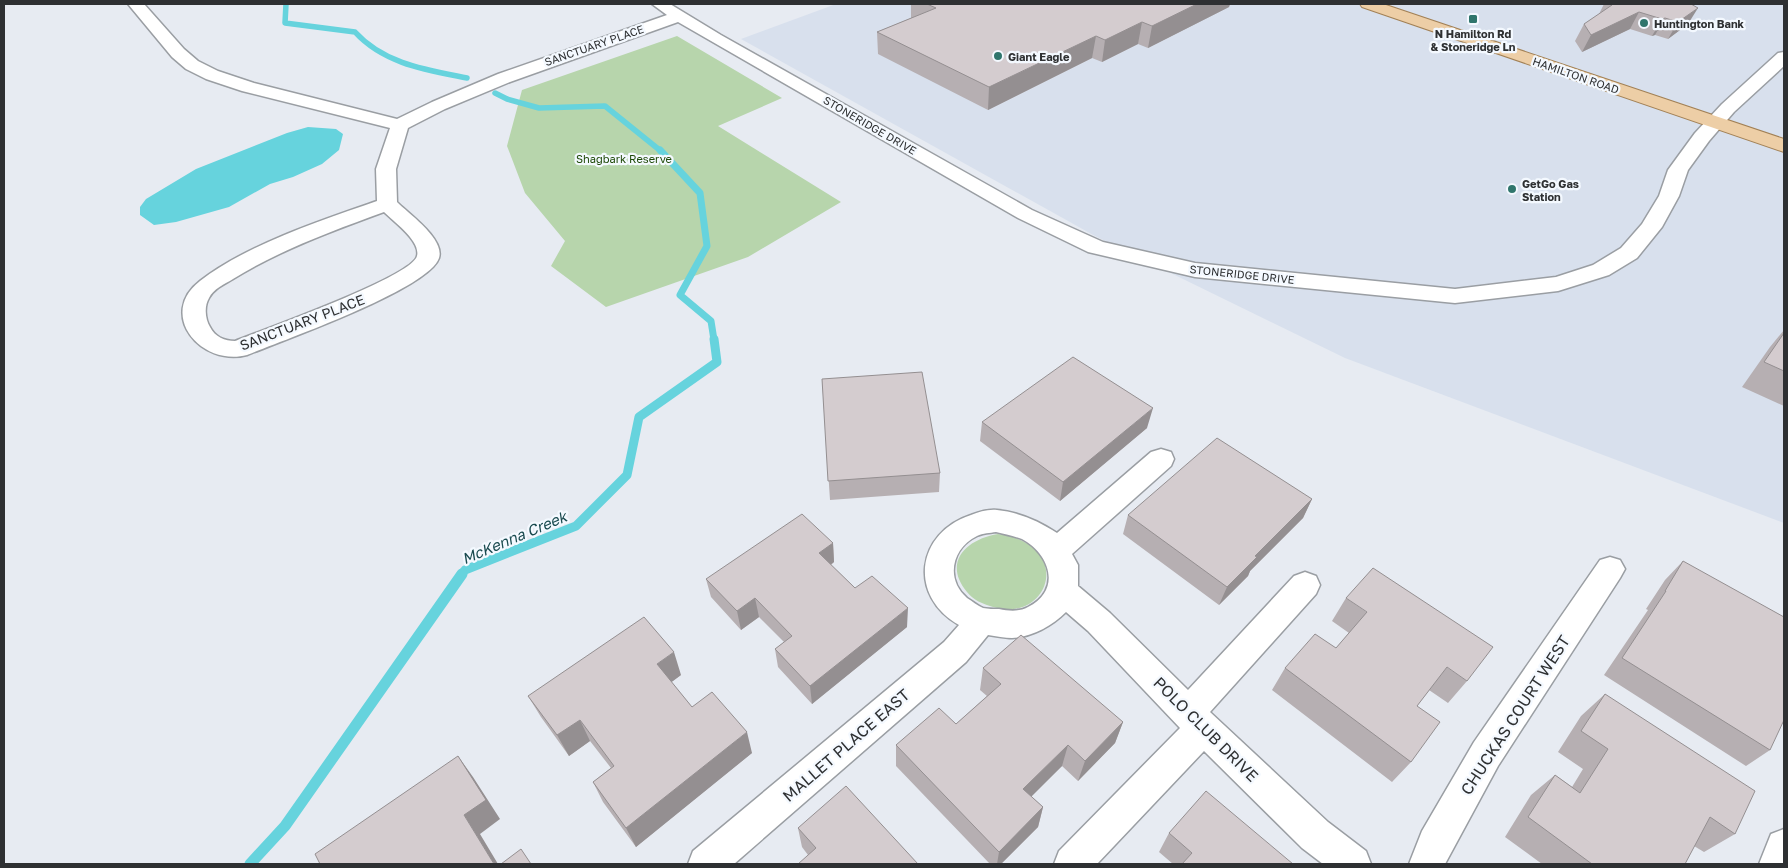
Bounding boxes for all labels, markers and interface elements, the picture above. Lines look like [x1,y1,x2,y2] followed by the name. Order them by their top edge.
[1467,13,1479,25] marker: N Hamilton Rd & Stoneridge Ln
[1638,17,1650,29] marker: Huntington Bank
[1654,17,1745,30] place label: Huntington Bank
[543,22,646,68] street label: SANCTUARY PLACE
[1431,27,1516,53] place label: N Hamilton Rd & Stoneridge Ln
[992,50,1004,62] marker: Giant Eagle
[1008,50,1070,63] place label: Giant Eagle
[1531,54,1621,96] street label: HAMILTON ROAD
[821,93,919,157] street label: STONERIDGE DRIVE
[576,152,672,165] park label: Shagbark Reserve
[1522,177,1579,203] place label: GetGo Gas Station
[1506,183,1518,195] marker: GetGo Gas Station
[1189,262,1295,286] street label: STONERIDGE DRIVE
[237,290,367,354] street label: SANCTUARY PLACE
[459,506,571,567] water label: McKenna Creek
[1456,632,1574,798] street label: CHUCKAS COURT WEST
[1149,672,1263,786] street label: POLO CLUB DRIVE
[778,684,914,806] street label: MALLET PLACE EAST

